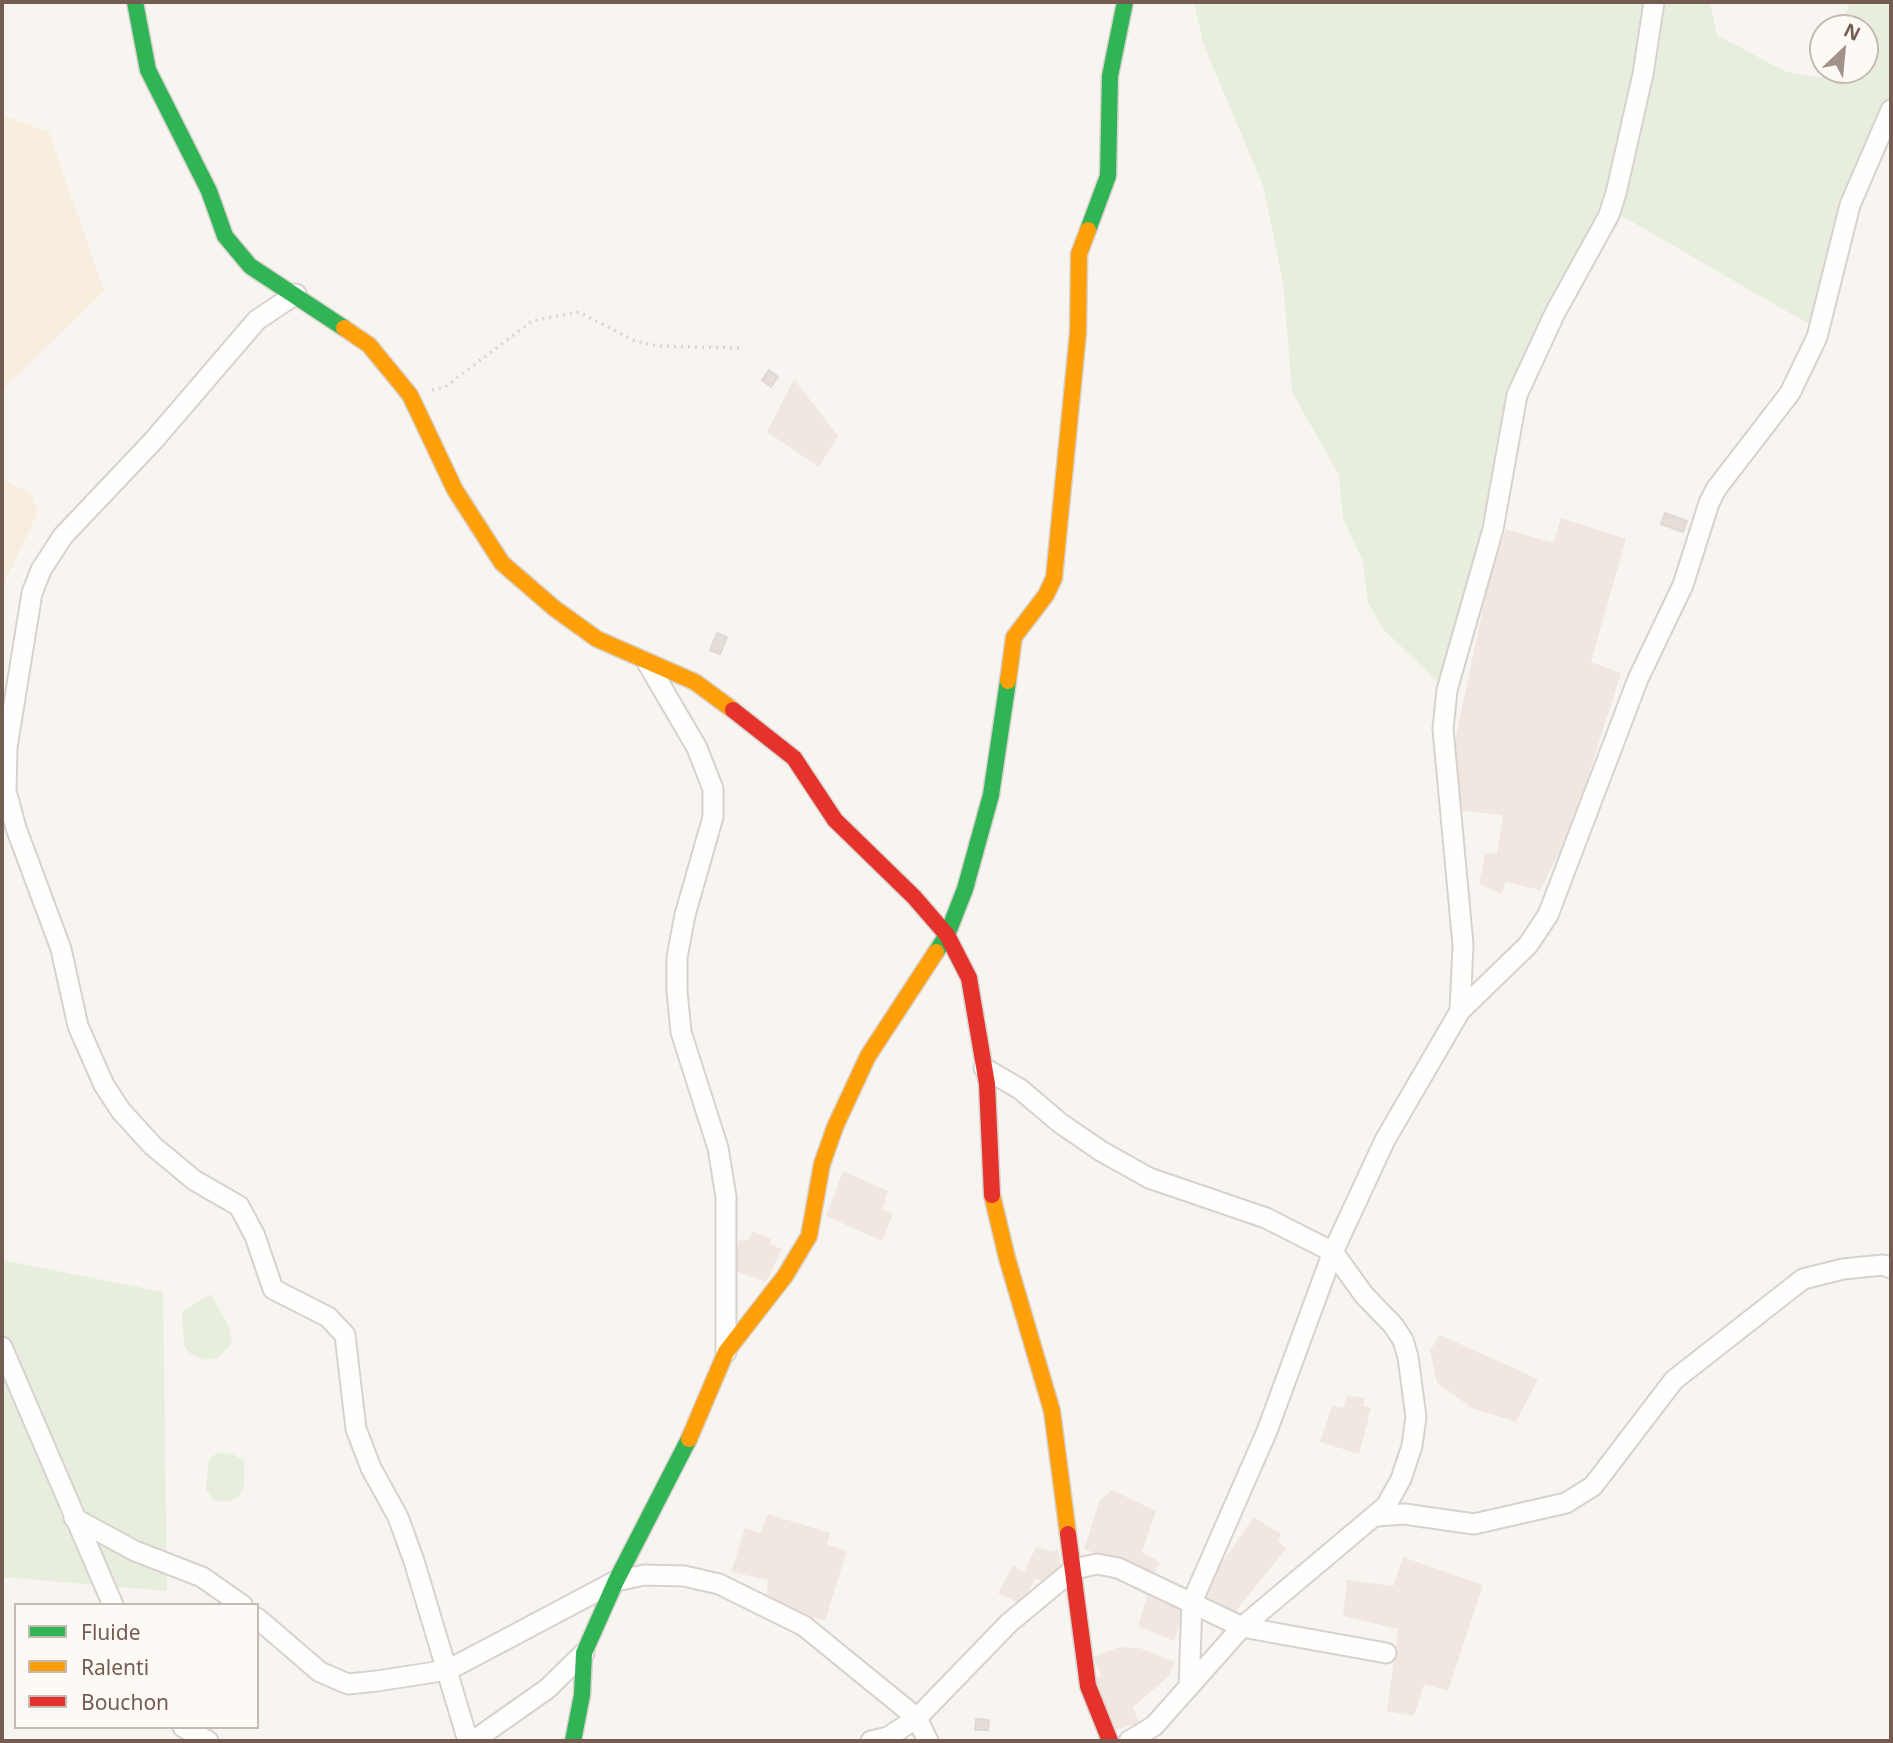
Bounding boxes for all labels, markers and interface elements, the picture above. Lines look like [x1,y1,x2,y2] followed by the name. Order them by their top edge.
[1809,14,1879,84] north arrow
[1840,17,1865,47] text: N
[14,1603,259,1729] legend
[81,1618,140,1646] text: Fluide
[81,1653,149,1681] text: Ralenti
[81,1688,169,1716] text: Bouchon

